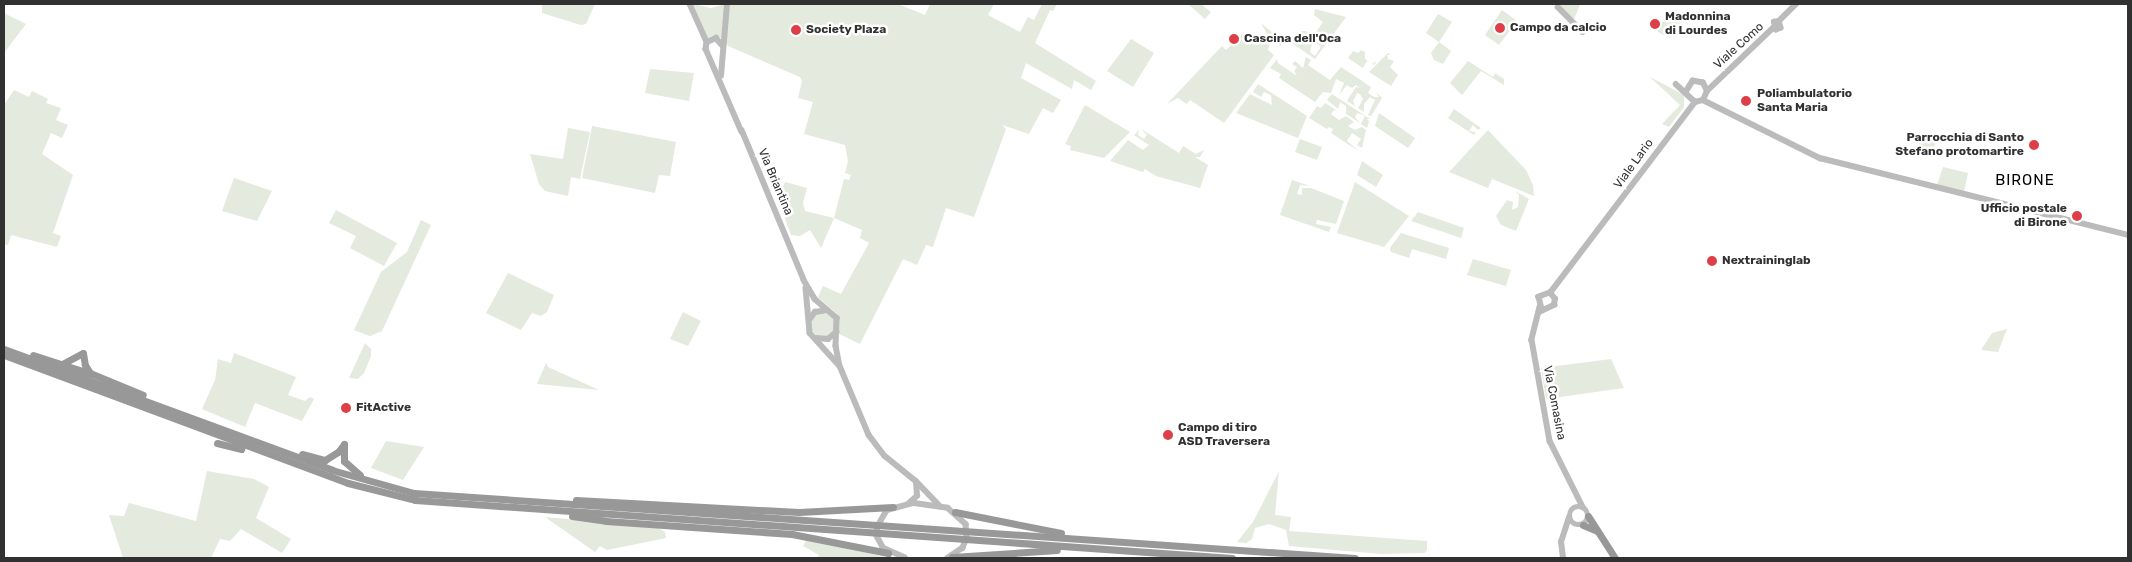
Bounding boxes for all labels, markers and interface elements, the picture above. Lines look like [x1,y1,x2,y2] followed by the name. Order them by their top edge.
[1665,10,1731,38] place label: Madonnina di Lourdes
[1649,18,1661,30] marker: Madonnina di Lourdes
[1711,20,1767,72] street label: Viale Como
[1510,21,1607,35] place label: Campo da calcio
[1494,22,1506,34] marker: Campo da calcio
[806,23,887,37] place label: Society Plaza
[790,24,802,36] marker: Society Plaza
[1244,32,1341,46] place label: Cascina dell'Oca
[1228,33,1240,45] marker: Cascina dell'Oca
[1757,87,1852,115] place label: Poliambulatorio Santa Maria
[1739,94,1753,108] marker: Poliambulatorio Santa Maria
[1895,131,2024,159] place label: Parrocchia di Santo Stefano protomartire
[1611,136,1657,192] street label: Viale Lario
[2028,139,2040,151] marker: Parrocchia di Santo Stefano protomartire
[754,146,796,218] street label: Via Briantina
[1994,172,2056,190] district label: BIRONE
[1981,202,2067,230] place label: Ufficio postale di Birone
[2071,210,2083,222] marker: Ufficio postale di Birone
[1722,254,1811,268] place label: Nextraininglab
[1706,255,1718,267] marker: Nextraininglab
[1540,365,1568,441] street label: Via Comasina
[356,401,411,415] place label: FitActive
[340,402,352,414] marker: FitActive
[1178,421,1270,449] place label: Campo di tiro ASD Traversera
[1162,429,1174,441] marker: Campo di tiro ASD Traversera

